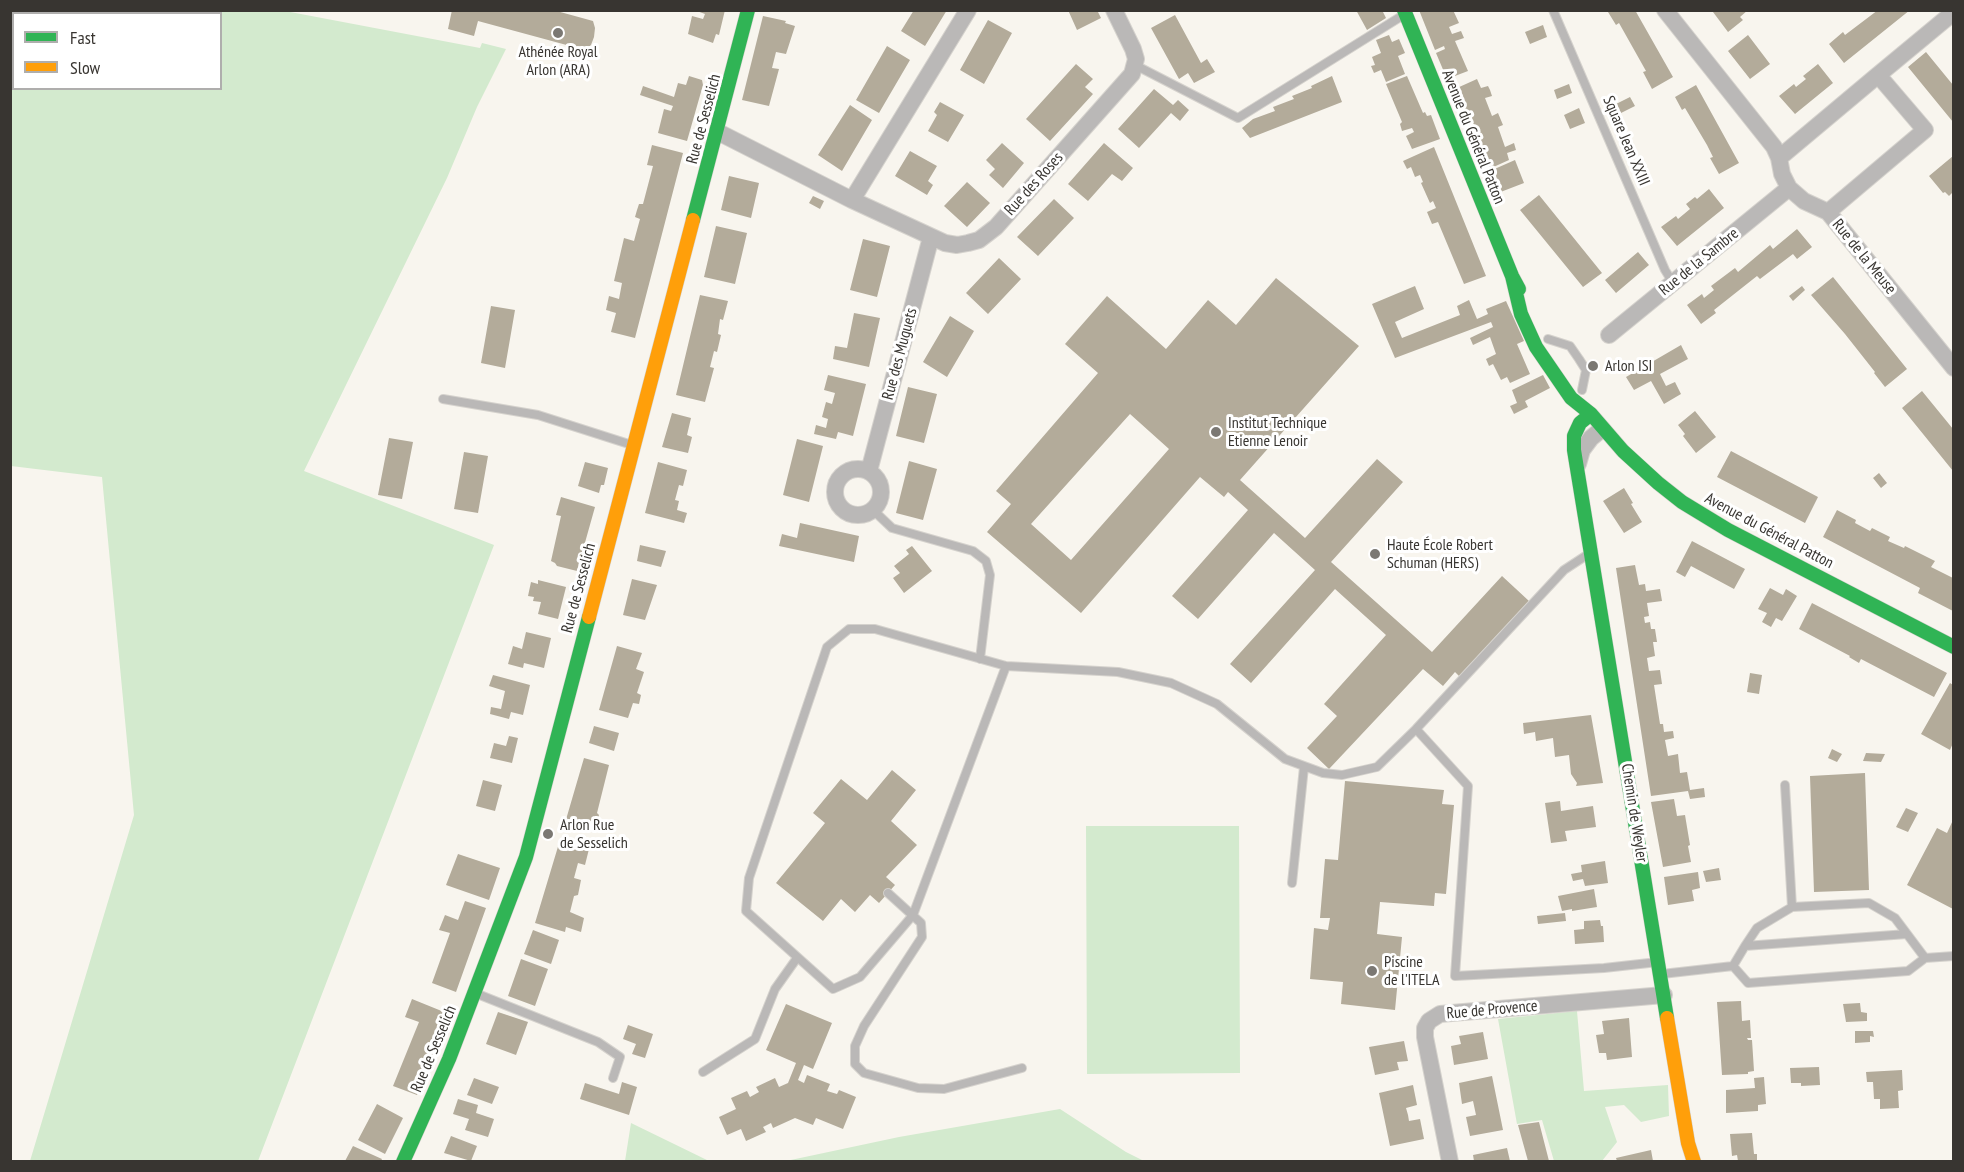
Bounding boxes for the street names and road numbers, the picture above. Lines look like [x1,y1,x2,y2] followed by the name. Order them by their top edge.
[1437,67,1509,207] street label: Avenue du Général Patton
[683,72,725,166] street label: Rue de Sesselich
[1598,93,1654,189] street label: Square Jean XXIII
[1001,148,1067,220] street label: Rue des Roses
[1828,216,1900,298] street label: Rue de la Meuse
[1655,224,1743,300] street label: Rue de la Sambre
[879,306,921,402] street label: Rue des Muguets
[1701,489,1837,573] street label: Avenue du Général Patton
[558,541,600,635] street label: Rue de Sesselich
[1617,762,1651,864] street label: Chemin de Weyler
[1446,996,1538,1024] street label: Rue de Provence
[407,1003,461,1095] street label: Rue de Sesselich

